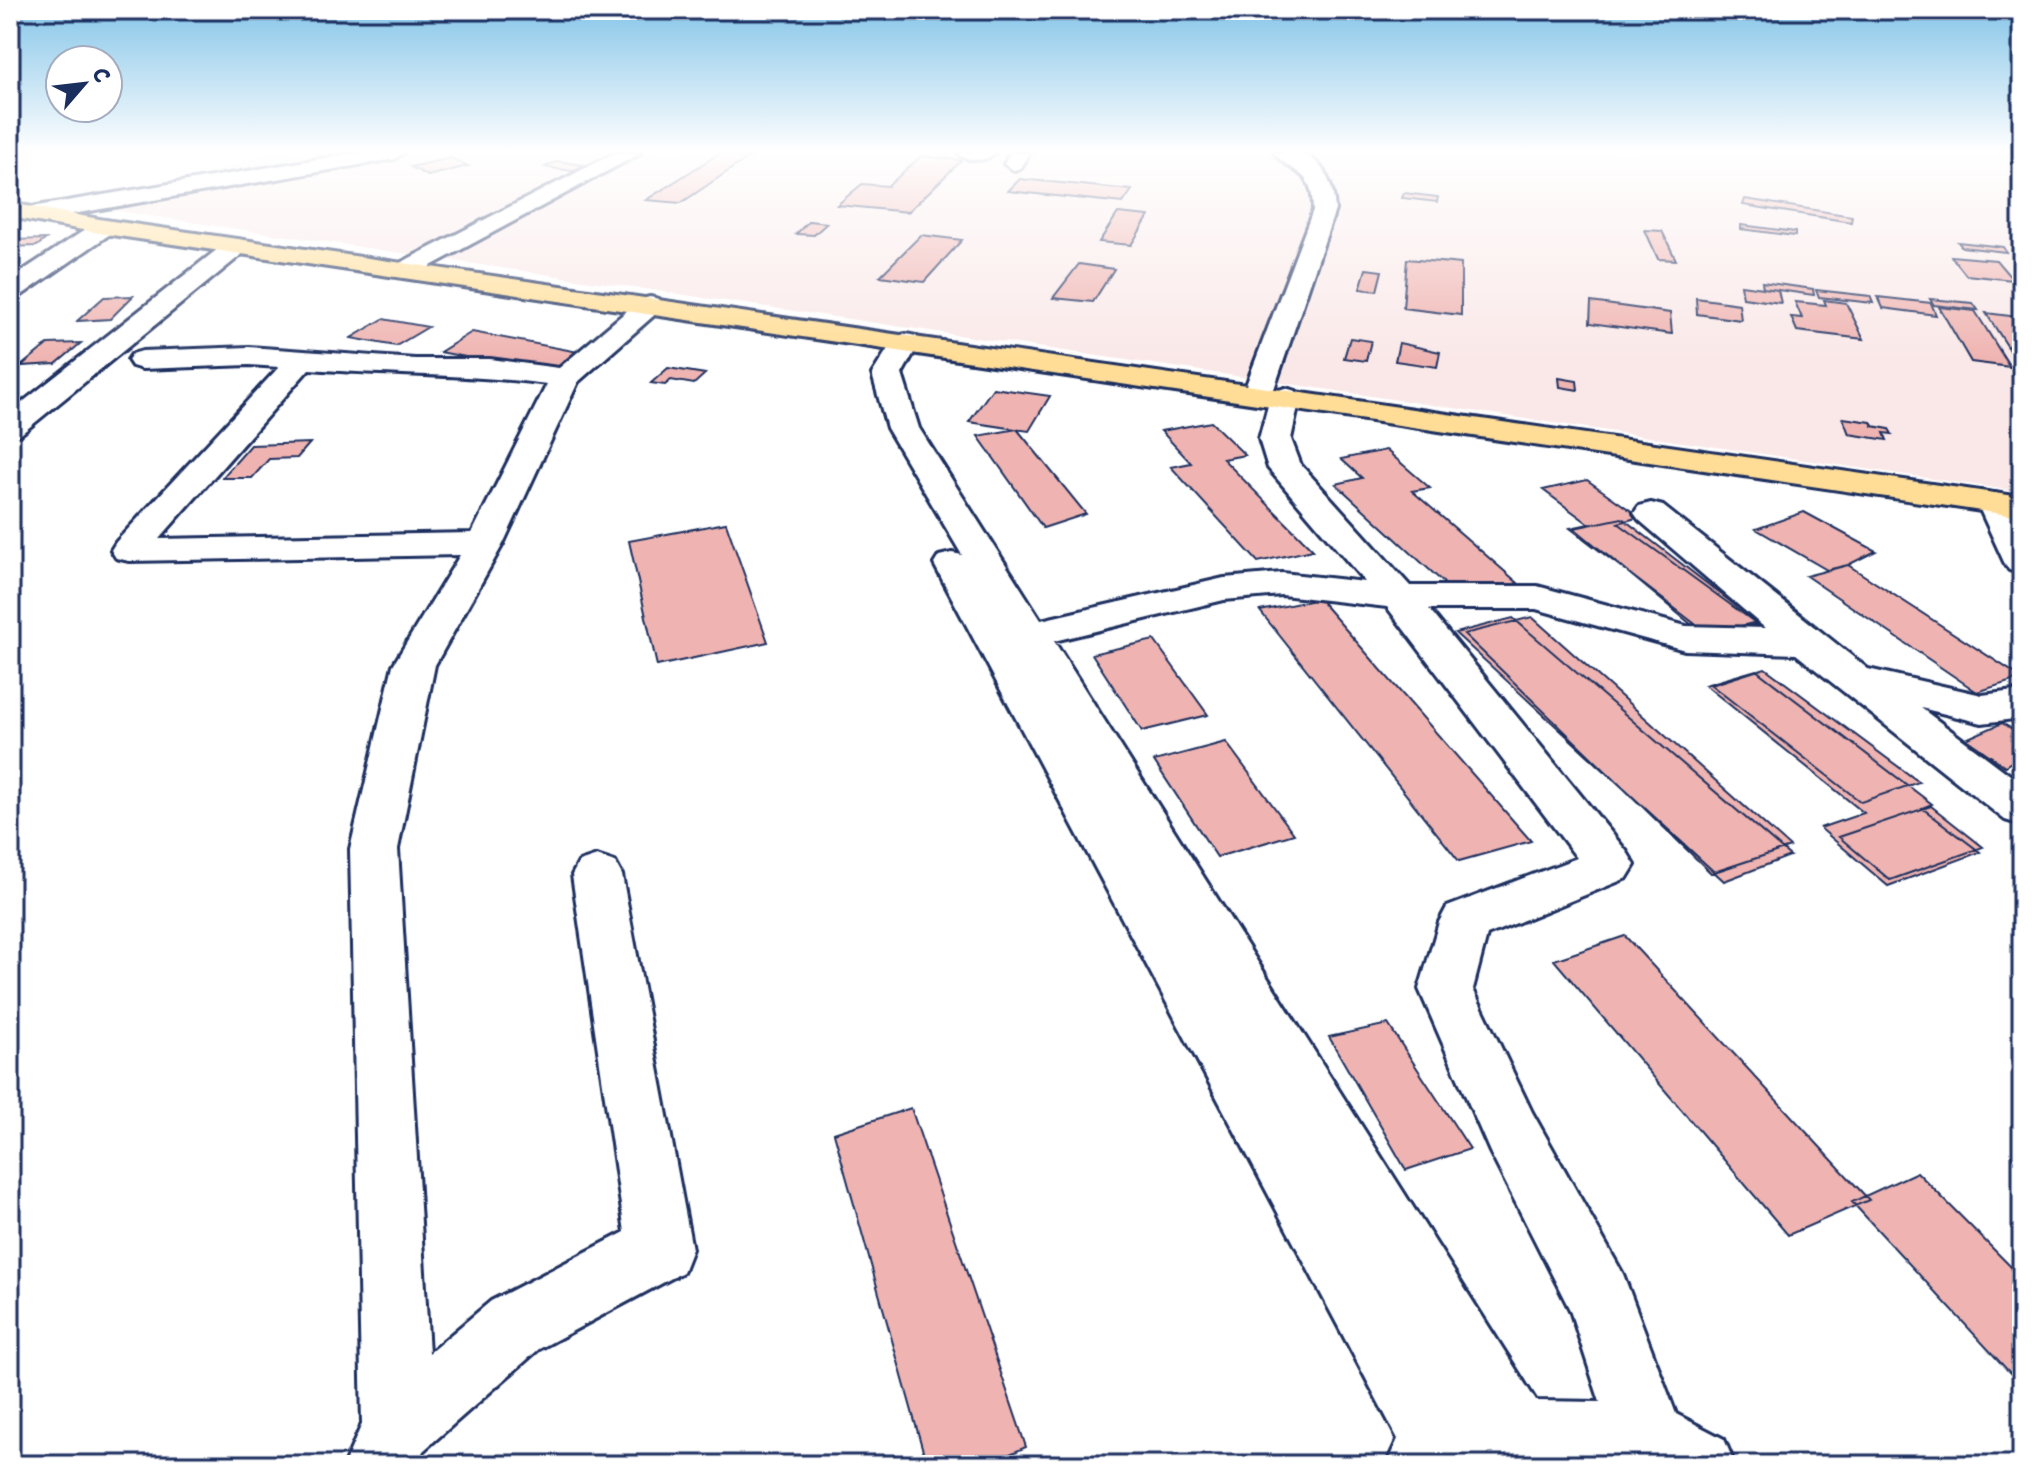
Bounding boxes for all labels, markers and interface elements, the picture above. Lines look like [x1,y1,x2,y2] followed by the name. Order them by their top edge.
[44,44,124,124] north arrow
[85,62,117,88] text: С

